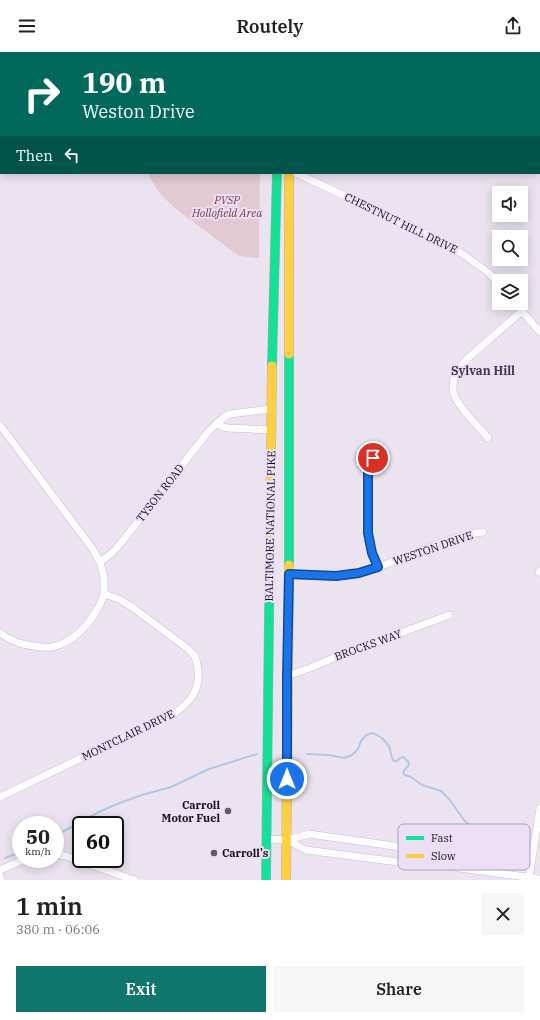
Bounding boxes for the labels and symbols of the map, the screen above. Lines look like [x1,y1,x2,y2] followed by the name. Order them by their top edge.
[342,190,460,256] street label: CHESTNUT HILL DRIVE
[191,193,262,220] park label: PVSP Hollofield Area
[451,363,515,378] district label: Sylvan Hill
[356,441,390,475] pin
[262,451,278,601] street label: BALTIMORE NATIONAL PIKE
[133,461,187,525] street label: TYSON ROAD
[391,528,475,568] street label: WESTON DRIVE
[332,626,404,664] street label: BROCKS WAY
[79,706,177,764] street label: MONTCLAIR DRIVE
[266,758,308,800] position arrow
[162,798,220,825] place label: Carroll Motor Fuel
[223,806,233,816] marker: Carroll Motor Fuel
[72,816,124,868] speed limit sign: 60
[398,824,530,870] legend
[431,831,453,845] text: Fast
[222,846,269,860] place label: Carroll's
[209,848,219,858] marker: Carroll's
[431,849,456,863] text: Slow

